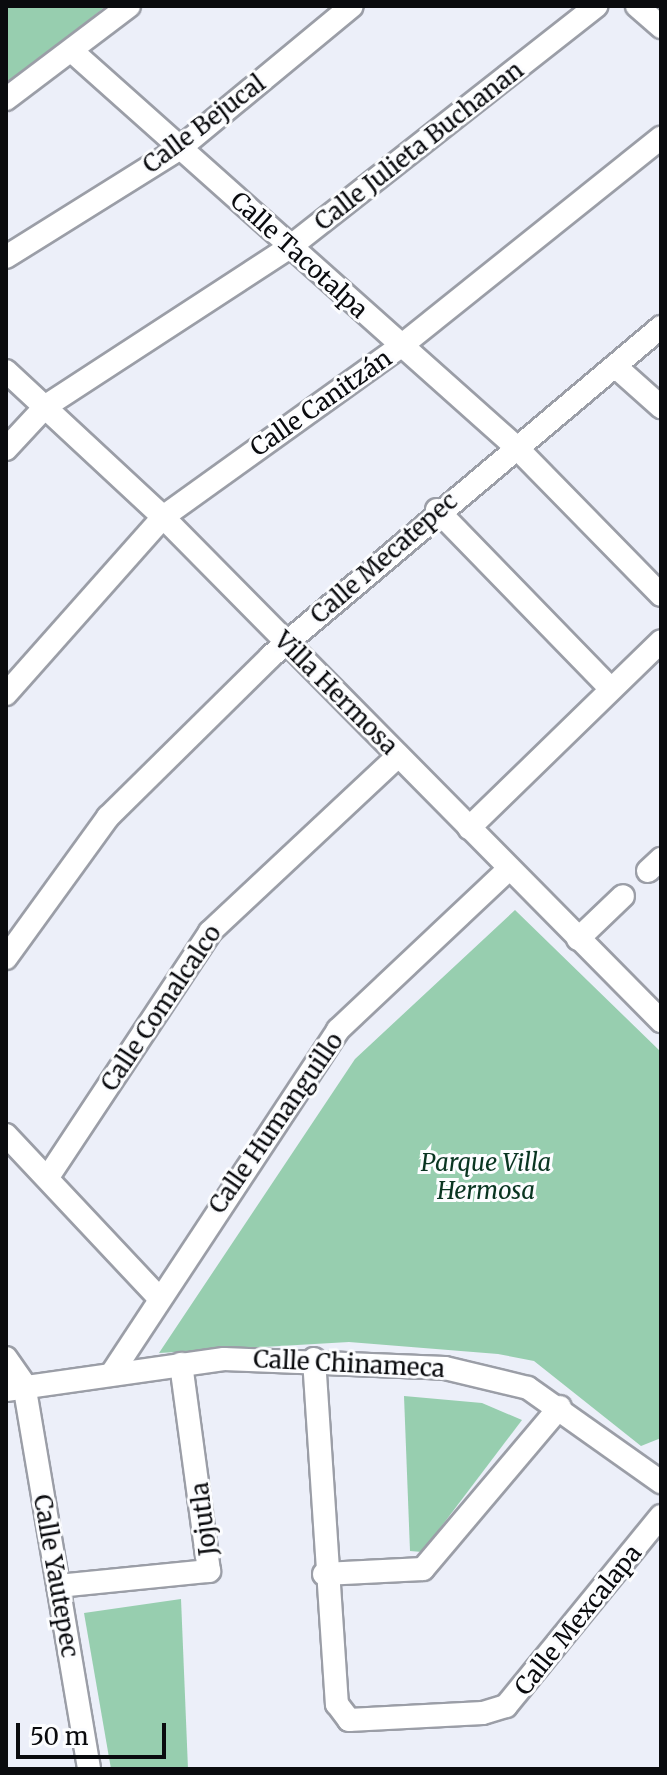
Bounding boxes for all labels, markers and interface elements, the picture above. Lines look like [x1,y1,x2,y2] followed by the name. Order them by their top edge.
[309,56,529,236] street label: Calle Julieta Buchanan
[137,69,271,179] street label: Calle Bejucal
[224,186,374,324] street label: Calle Tacotalpa
[245,344,397,462] street label: Calle Canitzán
[305,486,463,630] street label: Calle Mecatepec
[269,626,403,760] street label: Villa Hermosa
[95,920,227,1096] street label: Calle Comalcalco
[203,1027,349,1219] street label: Calle Humanguillo
[421,1149,551,1205] park label: Parque Villa Hermosa
[253,1345,445,1383] street label: Calle Chinameca
[185,1481,223,1557] street label: Jojutla
[27,1492,85,1660] street label: Calle Yautepec
[509,1539,647,1701] street label: Calle Mexcalapa
[20,1707,170,1757] scale bar
[30,1721,89,1752] text: 50 m

